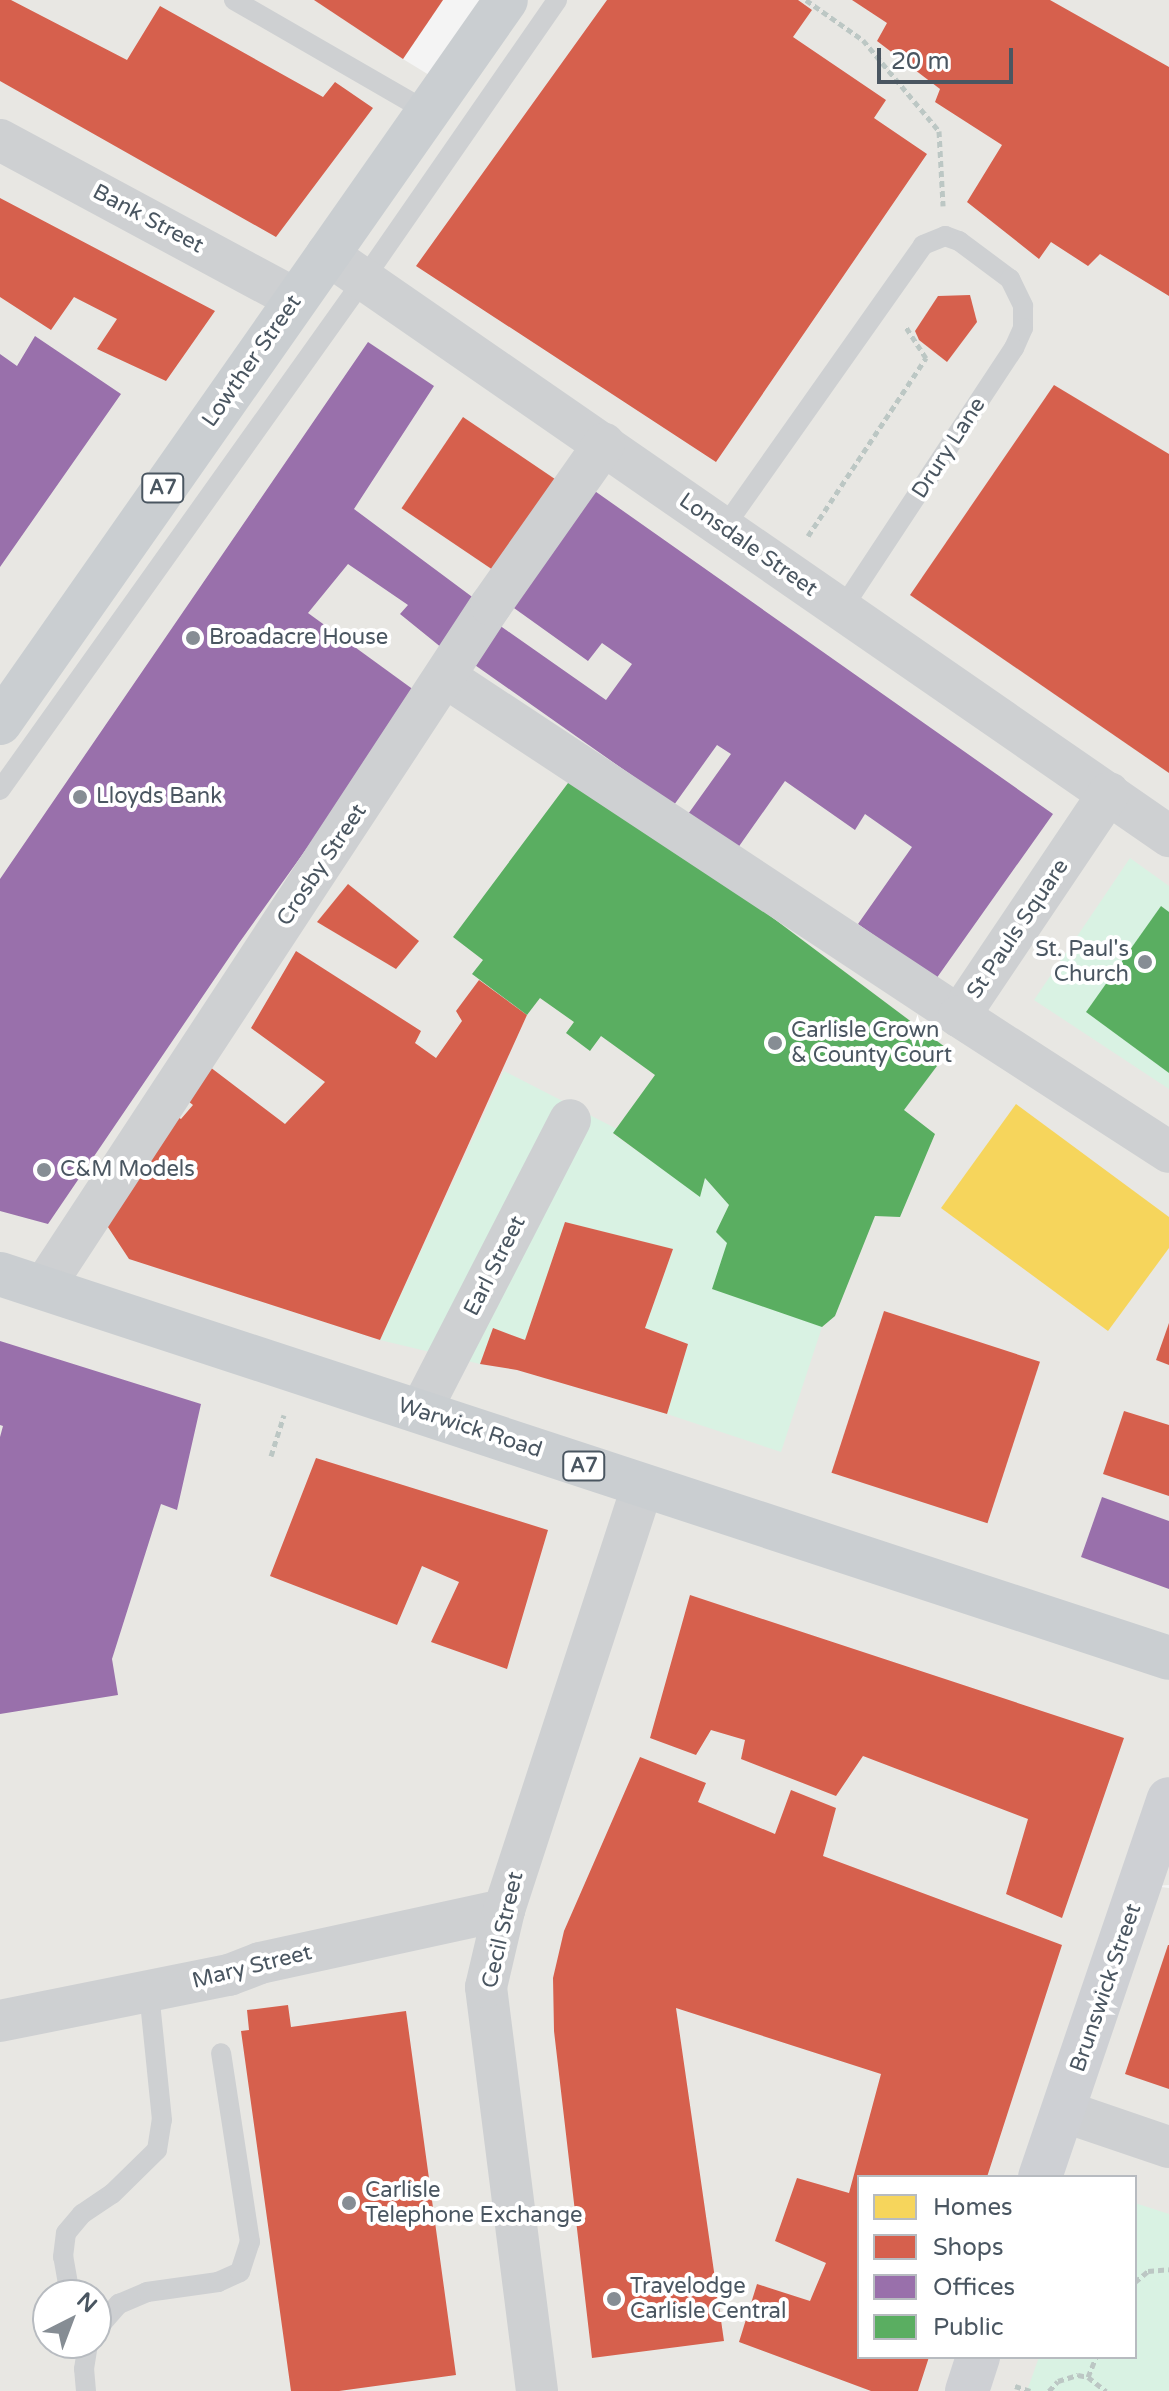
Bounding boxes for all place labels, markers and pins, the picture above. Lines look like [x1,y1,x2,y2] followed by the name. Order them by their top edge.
[209,625,388,651] place label: Broadacre House
[184,629,202,647] marker: Broadacre House
[96,784,222,810] place label: Lloyds Bank
[71,788,89,806] marker: Lloyds Bank
[1035,936,1129,988] place label: St. Paul's Church
[1136,953,1154,971] marker: St. Paul's Church
[791,1017,952,1068] place label: Carlisle Crown & County Court
[766,1034,784,1052] marker: Carlisle Crown & County Court
[60,1157,195,1183] place label: C&M Models
[35,1161,53,1179] marker: C&M Models
[365,2177,582,2228] place label: Carlisle Telephone Exchange
[340,2194,358,2212] marker: Carlisle Telephone Exchange
[630,2273,786,2324] place label: Travelodge Carlisle Central
[605,2290,623,2308] marker: Travelodge Carlisle Central

